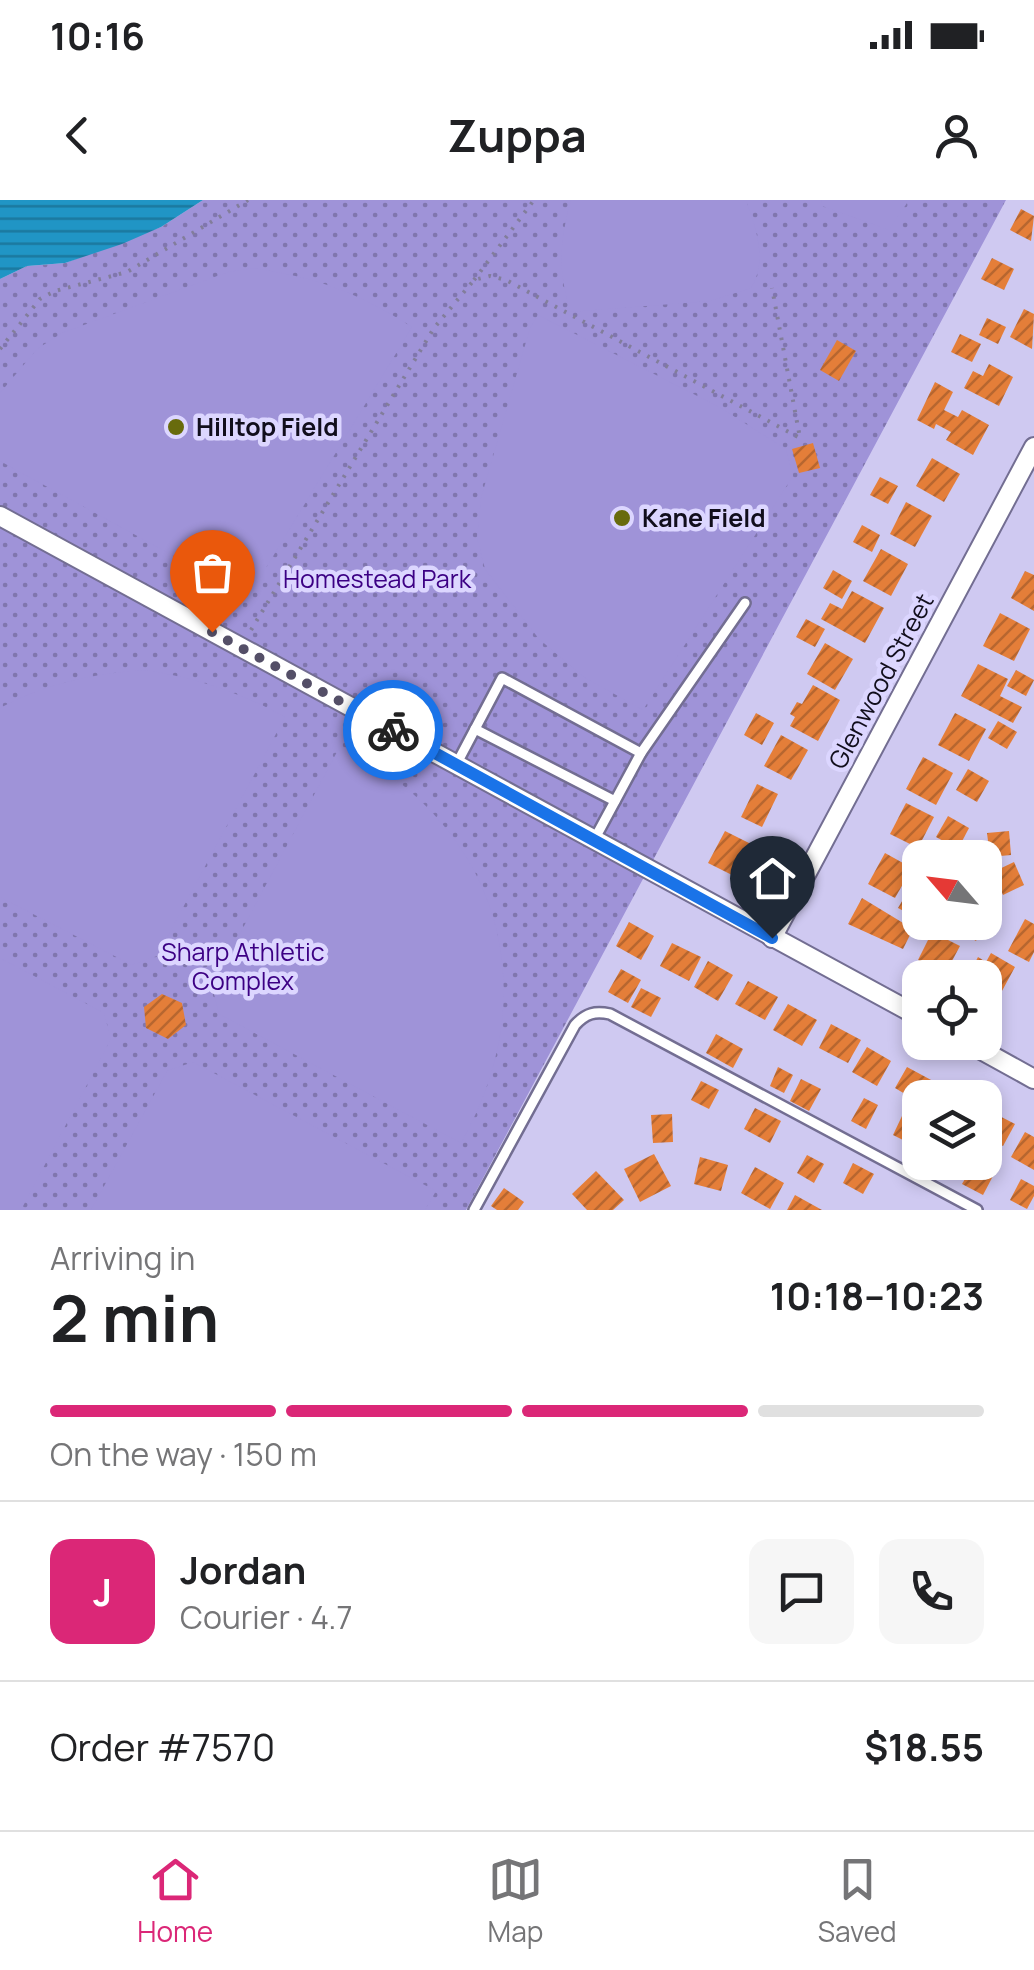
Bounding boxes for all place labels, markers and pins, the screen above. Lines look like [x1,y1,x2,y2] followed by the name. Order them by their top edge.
[196,409,339,444] place label: Hilltop Field
[165,416,187,438] marker: Hilltop Field
[642,500,766,535] place label: Kane Field
[611,507,633,529] marker: Kane Field
[170,530,255,633] pin
[730,836,815,939] pin

